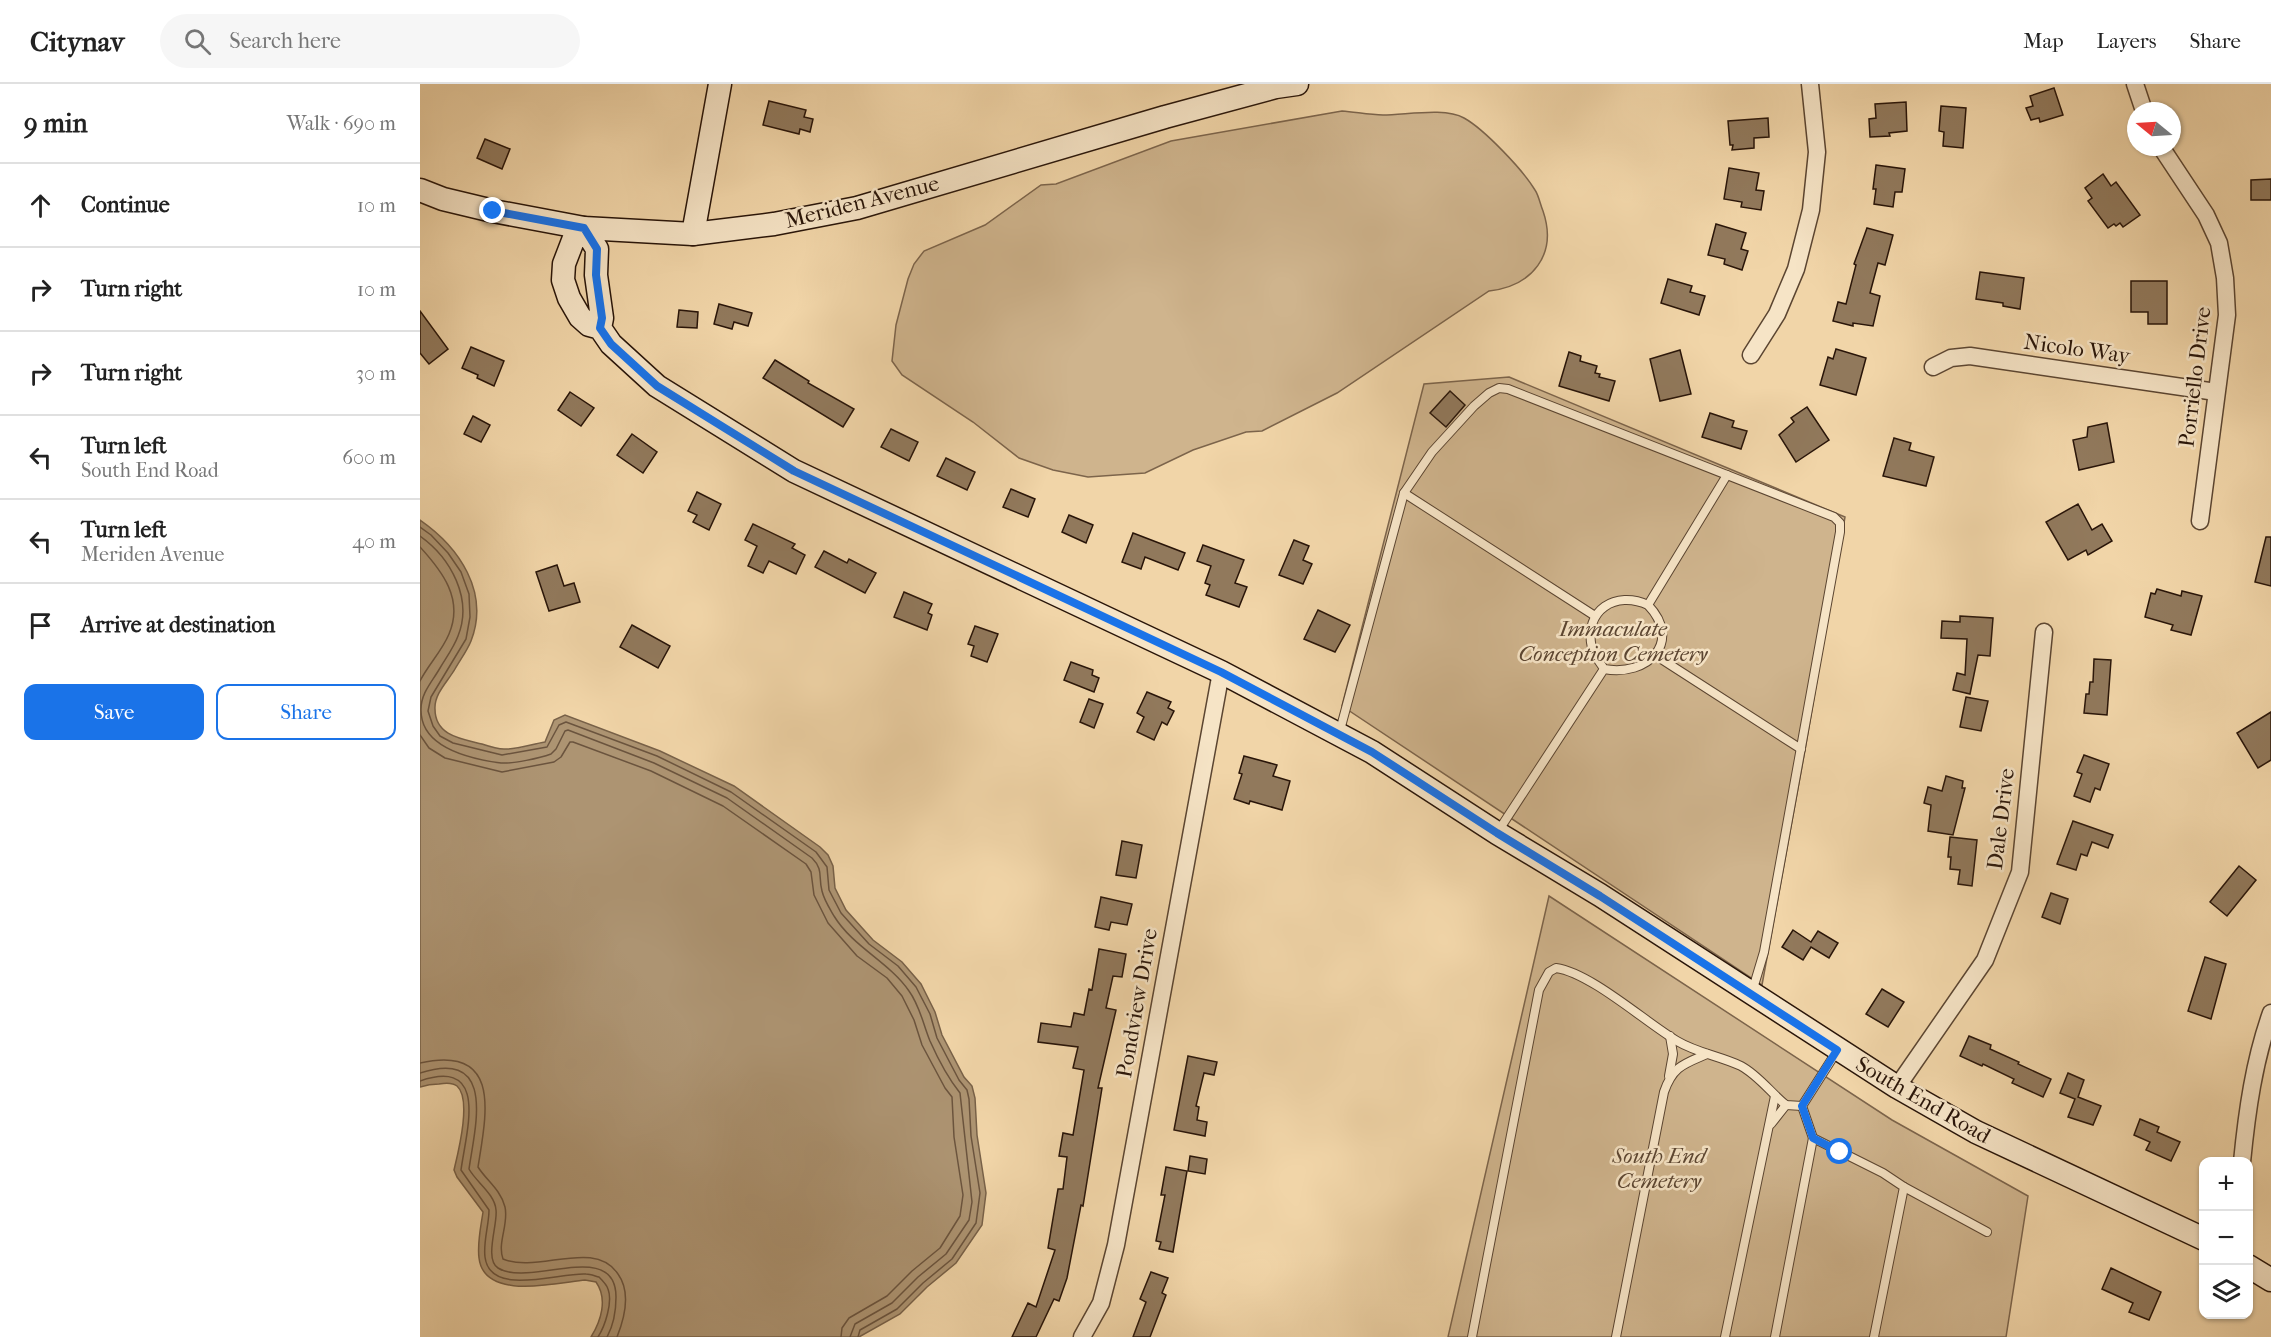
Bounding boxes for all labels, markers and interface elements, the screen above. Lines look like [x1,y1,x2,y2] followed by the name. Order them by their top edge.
[160,14,580,68] search box
[30,25,124,58] text: Citynav
[181,25,214,58] icon: search
[229,28,341,54] text: Search here
[2023,29,2064,53] text: Map
[2097,29,2156,53] text: Layers
[2189,29,2241,53] text: Share
[2127,102,2181,156] north arrow
[24,108,88,139] text: 9 min
[287,112,396,135] text: Walk · 690 m
[782,170,942,234] street label: Meriden Avenue
[24,189,57,222] icon: ahead
[81,192,170,218] text: Continue
[357,194,396,217] text: 10 m
[479,197,505,223] route end
[24,273,57,306] icon: right
[81,276,182,302] text: Turn right
[357,278,396,301] text: 10 m
[2173,305,2217,449] street label: Porriello Drive
[2022,329,2133,369] street label: Nicolo Way
[24,357,57,390] icon: right
[81,360,182,386] text: Turn right
[356,362,396,385] text: 30 m
[81,433,167,459] text: Turn left
[24,441,57,474] icon: left
[342,446,396,469] text: 600 m
[81,459,219,482] text: South End Road
[81,517,167,543] text: Turn left
[24,525,57,558] icon: left
[352,530,396,553] text: 40 m
[81,543,224,566] text: Meriden Avenue
[24,609,57,642] icon: arrive
[81,612,275,638] text: Arrive at destination
[1518,616,1709,667] park label: Immaculate Conception Cemetery
[24,684,204,740] button: Save
[216,684,396,740] button: Share
[1982,767,2020,871] street label: Dale Drive
[1111,926,1163,1080] street label: Pondview Drive
[1851,1051,1996,1150] street label: South End Road
[1826,1138,1852,1164] route start
[1611,1143,1709,1194] park label: South End Cemetery
[2199,1157,2253,1319] map controls
[2199,1157,2253,1211] button: +
[2199,1211,2253,1265] button: −
[2199,1265,2253,1319] button: layers

